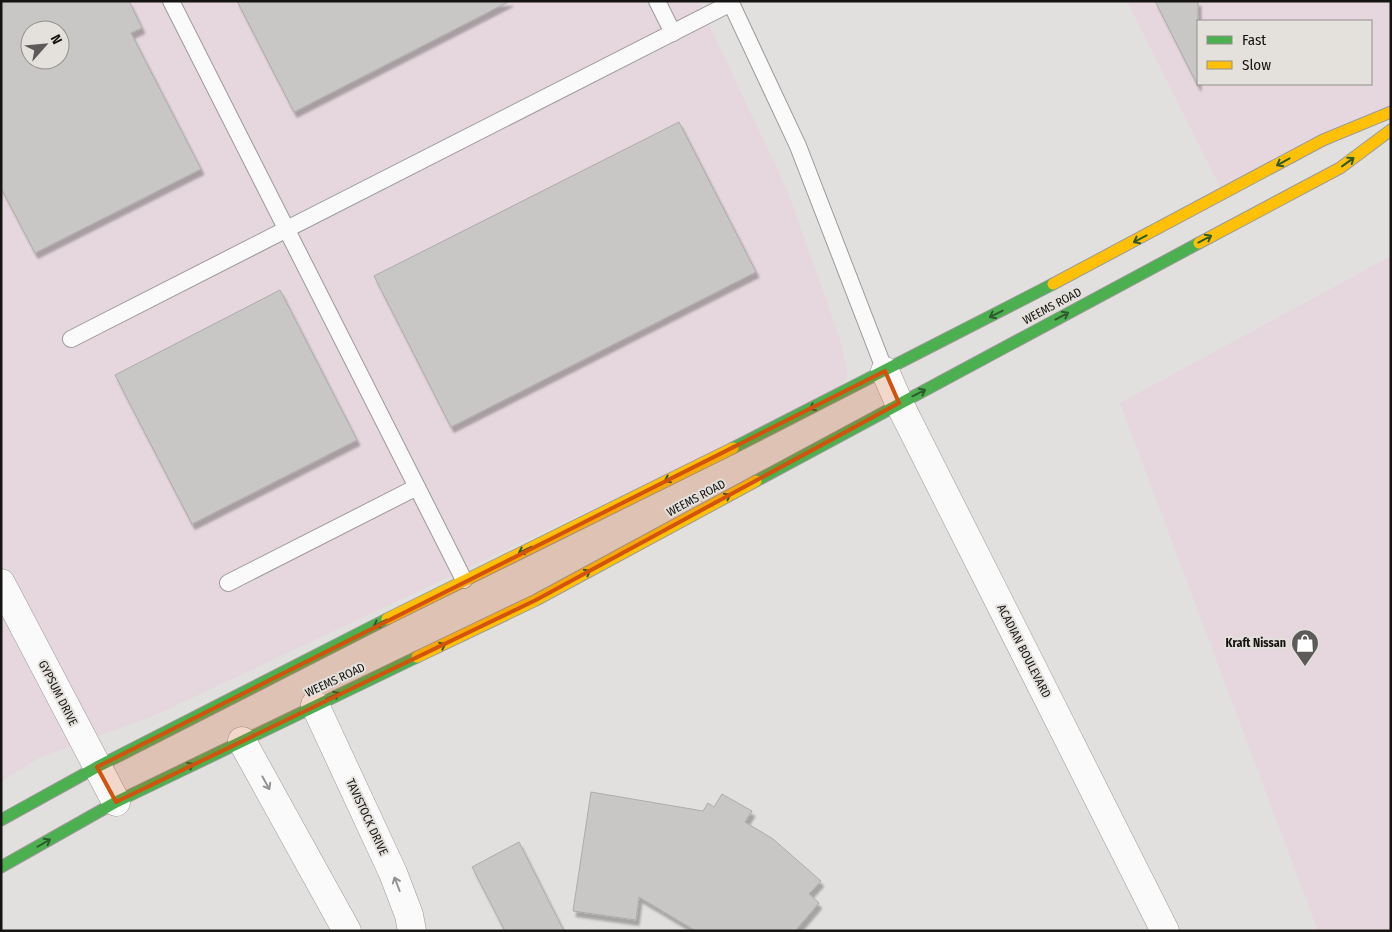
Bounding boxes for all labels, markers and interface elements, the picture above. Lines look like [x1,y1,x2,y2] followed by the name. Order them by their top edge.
[20,20,70,70] north arrow
[1197,20,1372,85] legend
[1242,31,1266,49] text: Fast
[47,32,66,47] text: N
[1242,56,1271,74] text: Slow
[1341,156,1354,167] one-way arrow
[1276,157,1291,167] one-way arrow
[1133,234,1148,244] one-way arrow
[1198,234,1212,244] one-way arrow
[1020,285,1084,327] street label: WEEMS ROAD
[989,310,1004,319] one-way arrow
[1054,311,1069,320] one-way arrow
[911,388,926,398] one-way arrow
[809,402,824,411] one-way arrow
[663,474,678,484] one-way arrow
[664,477,728,519] street label: WEEMS ROAD
[717,493,732,503] one-way arrow
[518,546,533,555] one-way arrow
[576,569,590,579] one-way arrow
[994,602,1054,700] street label: ACADIAN BOULEVARD
[372,618,387,628] one-way arrow
[1290,628,1320,667] shop icon: Kraft Nissan
[1225,636,1286,650] place label: Kraft Nissan
[431,642,446,652] one-way arrow
[36,658,81,728] street label: GYPSUM DRIVE
[303,660,367,700] street label: WEEMS ROAD
[325,691,340,700] one-way arrow
[179,762,194,772] one-way arrow
[261,776,271,790] one-way arrow
[343,777,391,858] street label: TAVISTOCK DRIVE
[36,838,50,848] one-way arrow
[392,877,401,893] one-way arrow

